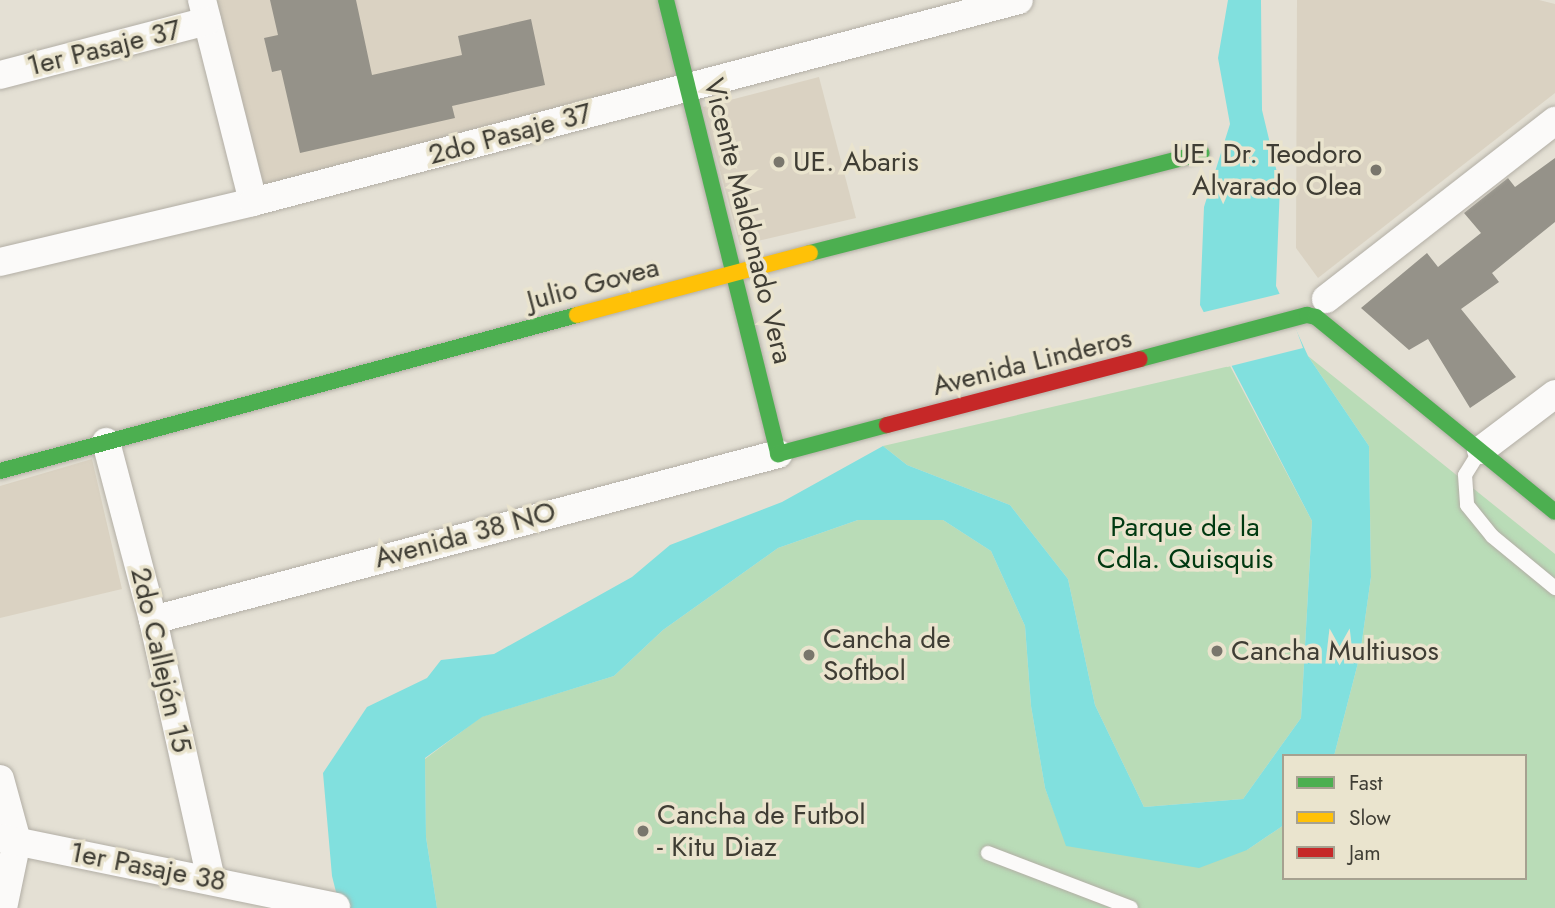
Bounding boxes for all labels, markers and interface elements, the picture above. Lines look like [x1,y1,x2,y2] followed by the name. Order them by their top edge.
[24,13,184,83] street label: 1er Pasaje 37
[696,75,800,367] street label: Vicente Maldonado Vera
[425,96,595,172] street label: 2do Pasaje 37
[1173,137,1362,203] place label: UE. Dr. Teodoro Alvarado Olea
[793,145,919,179] place label: UE. Abaris
[771,154,787,170] marker: UE. Abaris
[1368,162,1384,178] marker: UE. Dr. Teodoro Alvarado Olea
[523,250,663,318] street label: Julio Govea
[929,321,1135,403] street label: Avenida Linderos
[371,495,559,575] street label: Avenida 38 NO
[1097,510,1273,576] park label: Parque de la Cdla. Quisquis
[123,564,199,756] street label: 2do Callejón 15
[823,622,951,688] place label: Cancha de Softbol
[1231,634,1439,668] place label: Cancha Multiusos
[1209,643,1225,659] marker: Cancha Multiusos
[801,647,817,663] marker: Cancha de Softbol
[1282,754,1527,880] legend
[1349,768,1382,798] text: Fast
[657,798,866,864] place label: Cancha de Futbol - Kitu Diaz
[1349,803,1391,833] text: Slow
[635,823,651,839] marker: Cancha de Futbol - Kitu Diaz
[67,835,229,899] street label: 1er Pasaje 38
[1349,838,1381,868] text: Jam

